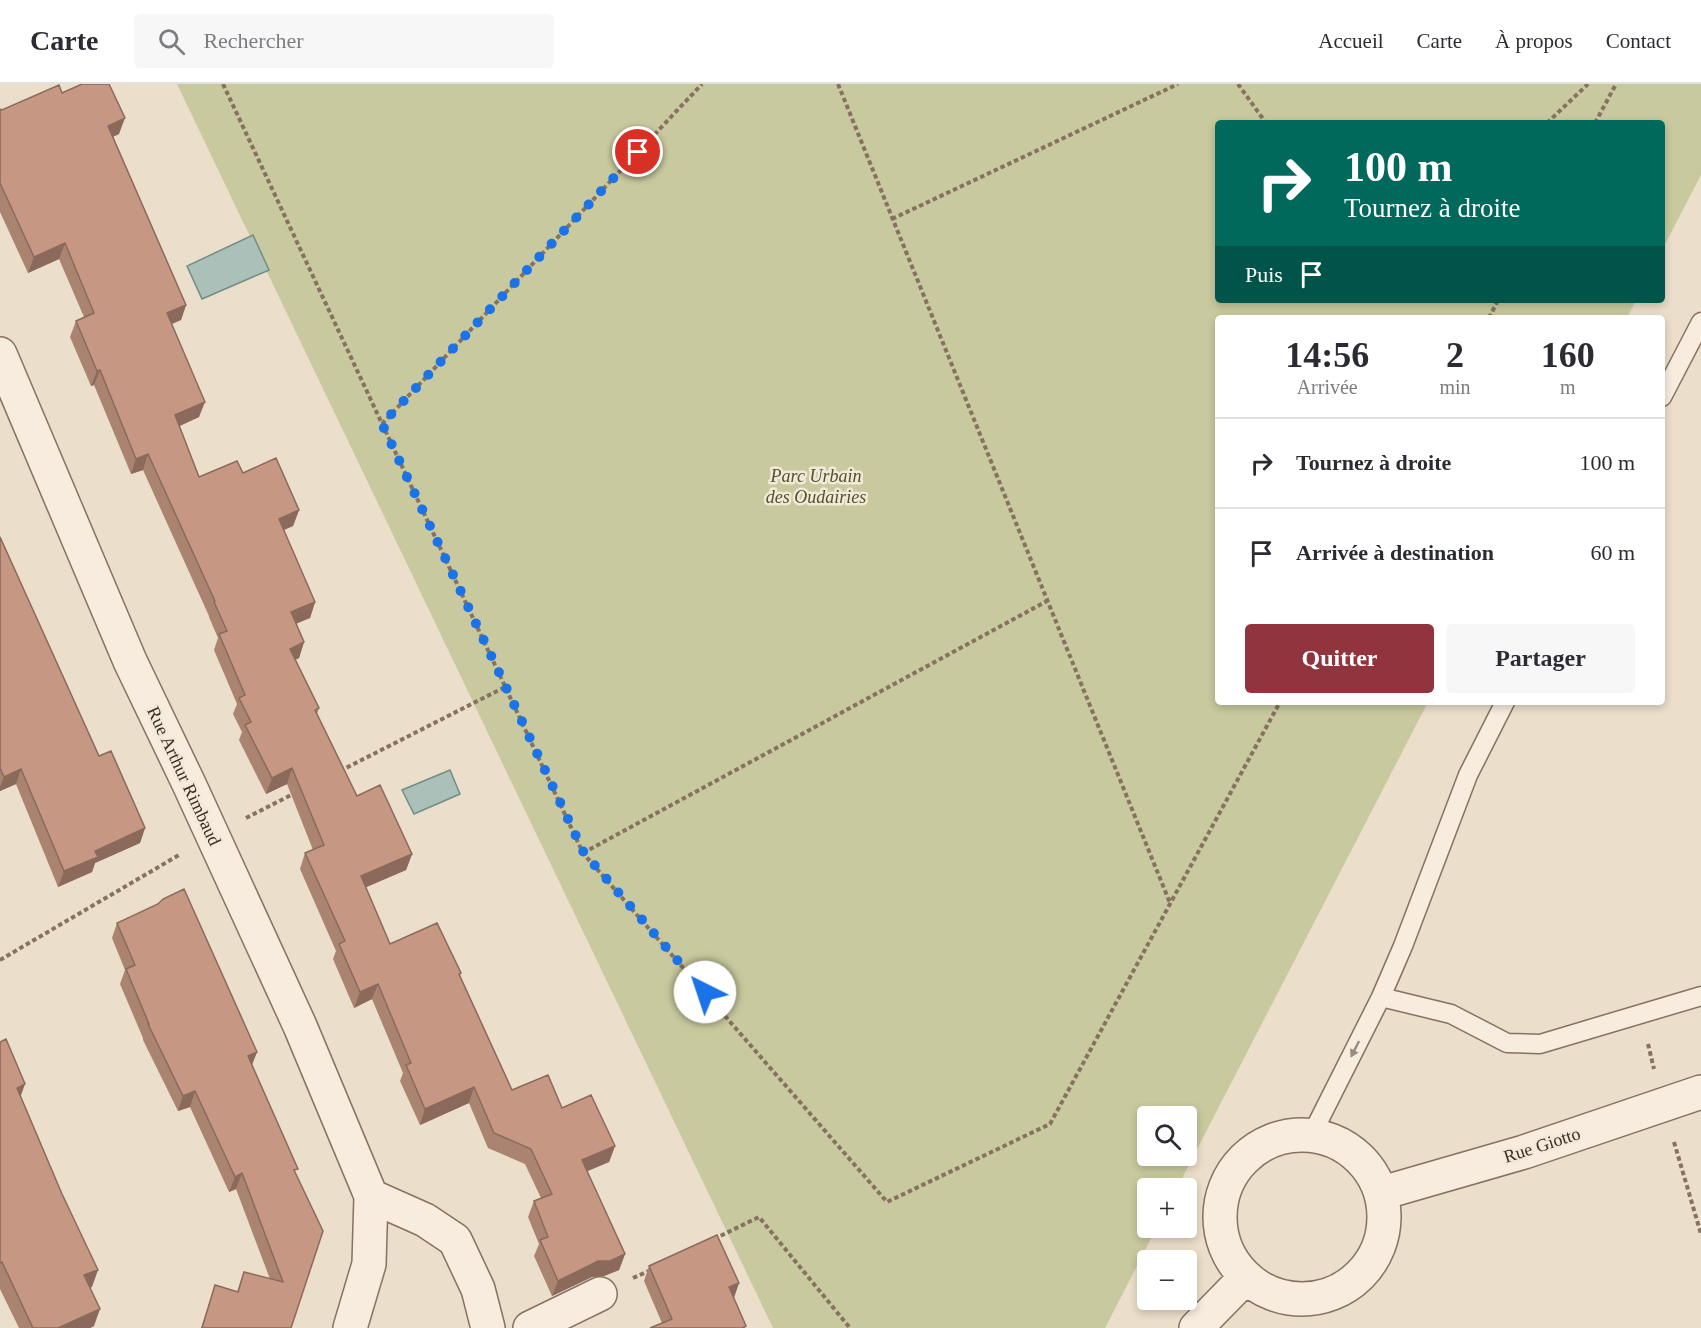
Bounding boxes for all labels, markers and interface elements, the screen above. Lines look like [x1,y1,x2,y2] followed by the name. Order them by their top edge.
[134,14,554,68] search box
[30,25,98,56] text: Carte
[155,25,188,58] icon: search
[203,28,304,53] text: Rechercher
[1318,29,1384,53] text: Accueil
[1417,29,1462,53] text: Carte
[1495,29,1573,53] text: À propos
[1606,29,1671,53] text: Contact
[612,126,663,177] pin
[621,135,654,168] icon: arrive
[1245,144,1323,222] icon: right
[1344,144,1453,190] text: 100 m
[1344,193,1521,223] text: Tournez à droite
[1295,258,1328,291] icon: arrive
[1245,262,1283,287] text: Puis
[1285,335,1369,375] text: 14:56
[1446,335,1464,375] text: 2
[1541,335,1595,375] text: 160
[1297,376,1358,398] text: Arrivée
[1439,376,1471,398] text: min
[1560,376,1576,398] text: m
[1245,447,1278,480] icon: right
[1296,450,1451,475] text: Tournez à droite
[1579,450,1635,475] text: 100 m
[766,466,866,507] park label: Parc Urbain des Oudairies
[1245,537,1278,570] icon: arrive
[1296,540,1494,565] text: Arrivée à destination
[1590,540,1635,565] text: 60 m
[1245,624,1434,693] button: Quitter
[1446,624,1635,693] button: Partager
[143,703,225,849] street label: Rue Arthur Rimbaud
[673,960,737,1024] position arrow
[1350,1041,1359,1058] one-way arrow
[1137,1106,1197,1310] map controls
[1137,1106,1197,1166] button: search
[1501,1123,1583,1167] street label: Rue Giotto
[1137,1178,1197,1238] button: +
[1137,1250,1197,1310] button: −

